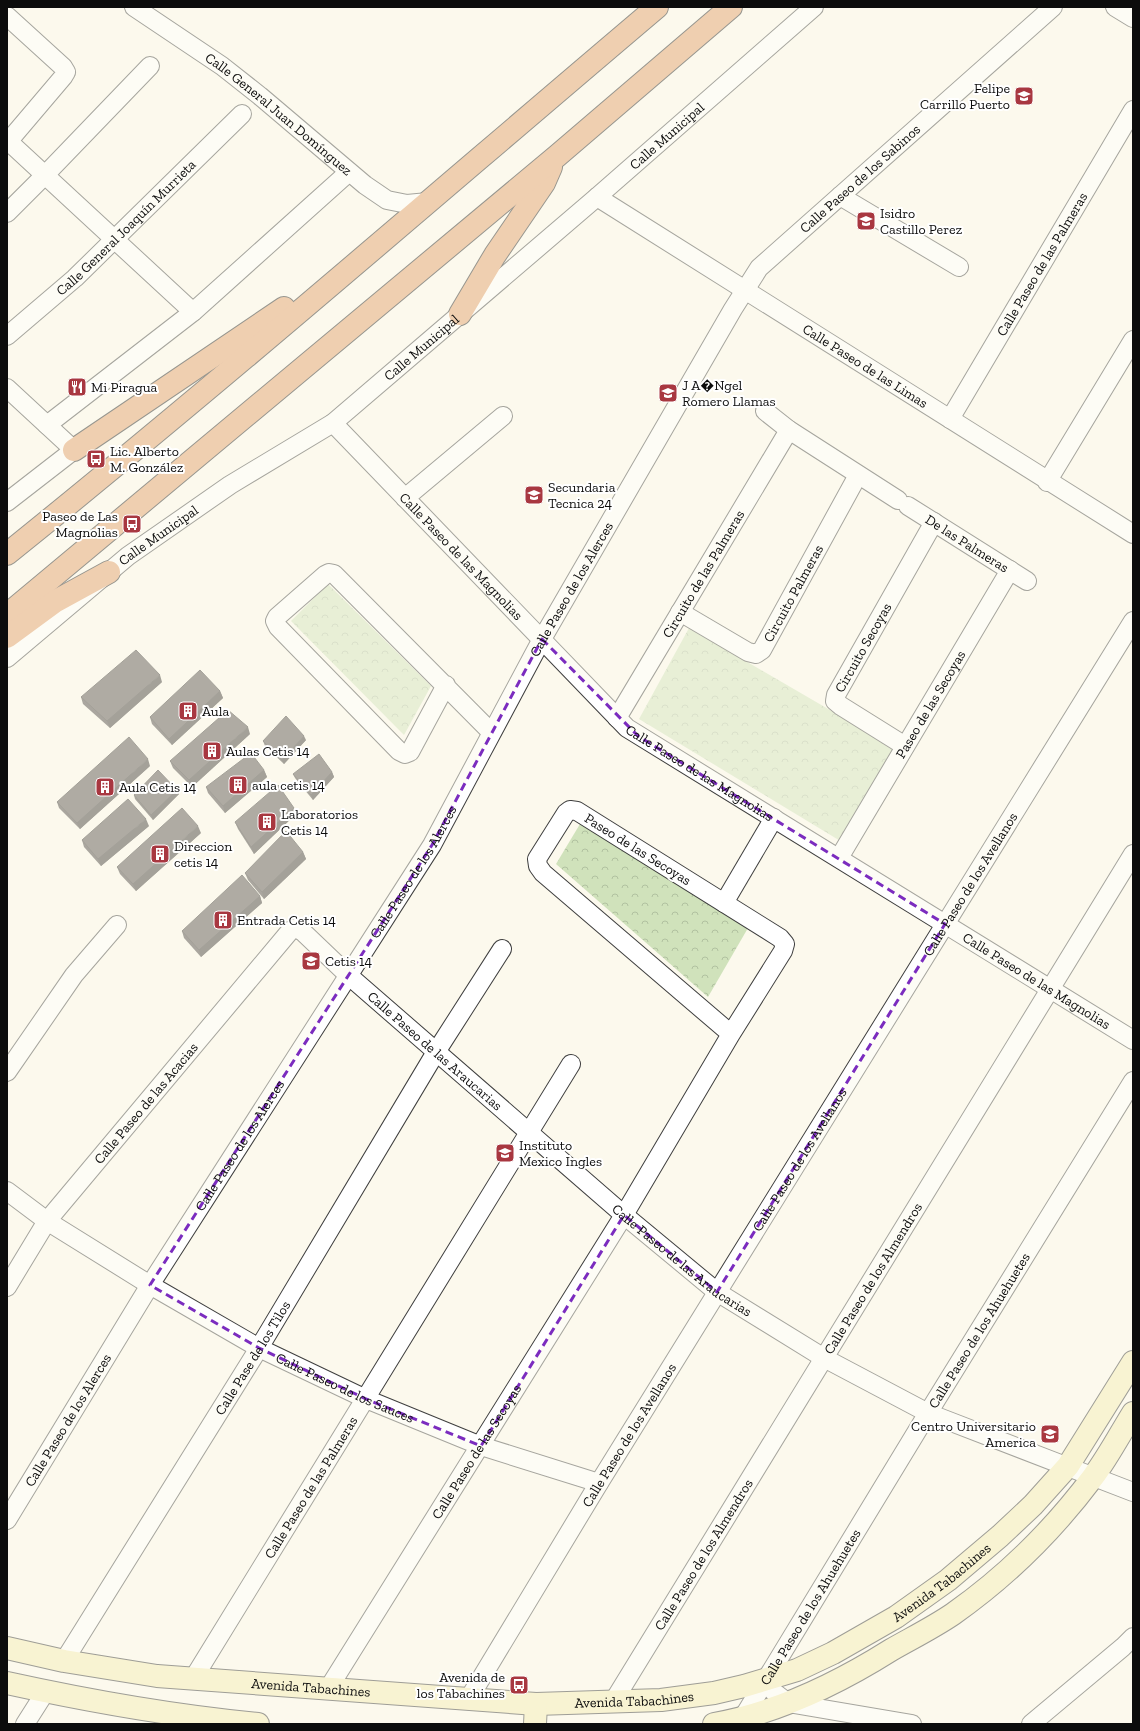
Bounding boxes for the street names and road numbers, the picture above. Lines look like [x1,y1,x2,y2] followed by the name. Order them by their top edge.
[202,49,356,180] street label: Calle General Juan Domínguez
[626,99,708,174] street label: Calle Municipal
[796,121,924,237] street label: Calle Paseo de los Sabinos
[53,156,200,299] street label: Calle General Joaquín Murrieta
[993,189,1091,339] street label: Calle Paseo de las Palmeras
[381,311,463,385] street label: Calle Municipal
[799,320,931,412] street label: Calle Paseo de las Limas
[396,489,526,624] street label: Calle Paseo de las Magnolias
[115,502,202,569] street label: Calle Municipal
[659,507,748,641] street label: Circuito de las Palmeras
[922,511,1012,576] street label: De las Palmeras
[526,519,617,660] street label: Calle Paseo de los Alerces
[760,542,827,645] street label: Circuito Palmeras
[831,600,895,696] street label: Circuito Secoyas
[892,647,969,761] street label: Paseo de las Secoyas
[622,721,776,825] street label: Calle Paseo de las Magnolias
[366,803,460,942] street label: Calle Paseo de los Alerces
[920,809,1021,959] street label: Calle Paseo de los Avellanos
[581,810,694,889] street label: Paseo de las Secoyas
[959,929,1114,1033] street label: Calle Paseo de las Magnolias
[364,988,506,1114] street label: Calle Paseo de las Araucarias
[90,1039,202,1168] street label: Calle Paseo de las Acacias
[192,1077,288,1214] street label: Calle Paseo de los Alerces
[749,1085,851,1235] street label: Calle Paseo de los Avellanos
[608,1200,755,1320] street label: Calle Paseo de las Araucarias
[820,1200,926,1357] street label: Calle Paseo de los Almendros
[925,1250,1034,1412] street label: Calle Paseo de los Ahuehuetes
[211,1298,294,1418] street label: Calle Pase de los Tilos
[273,1349,416,1427] street label: Calle Paseo de los Sauces
[21,1351,115,1490] street label: Calle Paseo de los Alerces
[579,1360,680,1510] street label: Calle Paseo de los Avellanos
[428,1381,525,1522] street label: Calle Paseo de las Secoyas
[261,1413,361,1562] street label: Calle Paseo de las Palmeras
[651,1476,757,1634] street label: Calle Paseo de los Almendros
[757,1526,865,1688] street label: Calle Paseo de los Ahuehuetes
[889,1540,994,1626] street label: Avenida Tabachines
[251,1675,371,1701] street label: Avenida Tabachines
[574,1688,695,1712] street label: Avenida Tabachines

